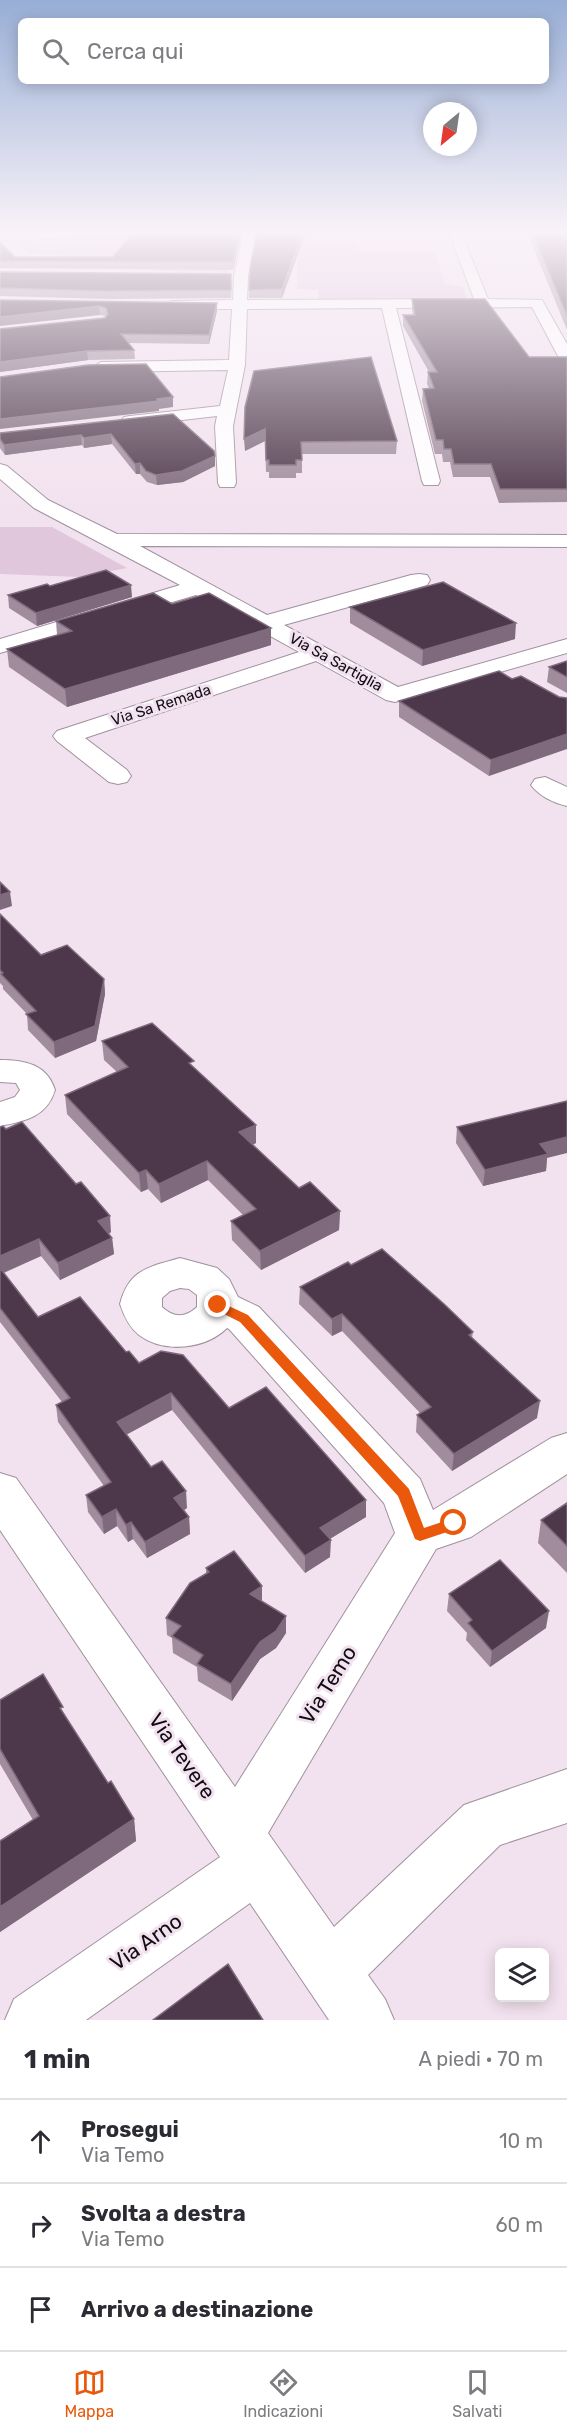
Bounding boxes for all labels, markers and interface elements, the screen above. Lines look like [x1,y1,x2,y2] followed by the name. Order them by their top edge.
[18,18,549,84] search box
[39,35,72,68] icon: search
[87,38,183,65] text: Cerca qui
[423,102,477,156] north arrow
[286,629,386,695] street label: Via Sa Sartiglia
[109,680,213,730] street label: Via Sa Remada
[204,1291,230,1317] route end
[440,1509,466,1535] route start
[294,1641,361,1729] street label: Via Temo
[144,1708,221,1803] street label: Via Tevere
[105,1908,186,1975] street label: Via Arno
[495,1948,549,2002] map controls
[495,1948,549,2002] button: layers
[24,2044,90,2075] text: 1 min
[418,2047,543,2071] text: A piedi · 70 m
[81,2116,179,2143] text: Prosegui
[24,2125,57,2158] icon: ahead
[499,2129,543,2153] text: 10 m
[81,2143,164,2167] text: Via Temo
[81,2200,246,2227] text: Svolta a destra
[24,2209,57,2242] icon: right
[496,2213,543,2237] text: 60 m
[81,2227,164,2251] text: Via Temo
[24,2293,57,2326] icon: arrive
[81,2296,313,2323] text: Arrivo a destinazione
[65,2366,114,2421] tab: Mappa
[243,2366,323,2421] tab: Indicazioni
[452,2366,502,2421] tab: Salvati

